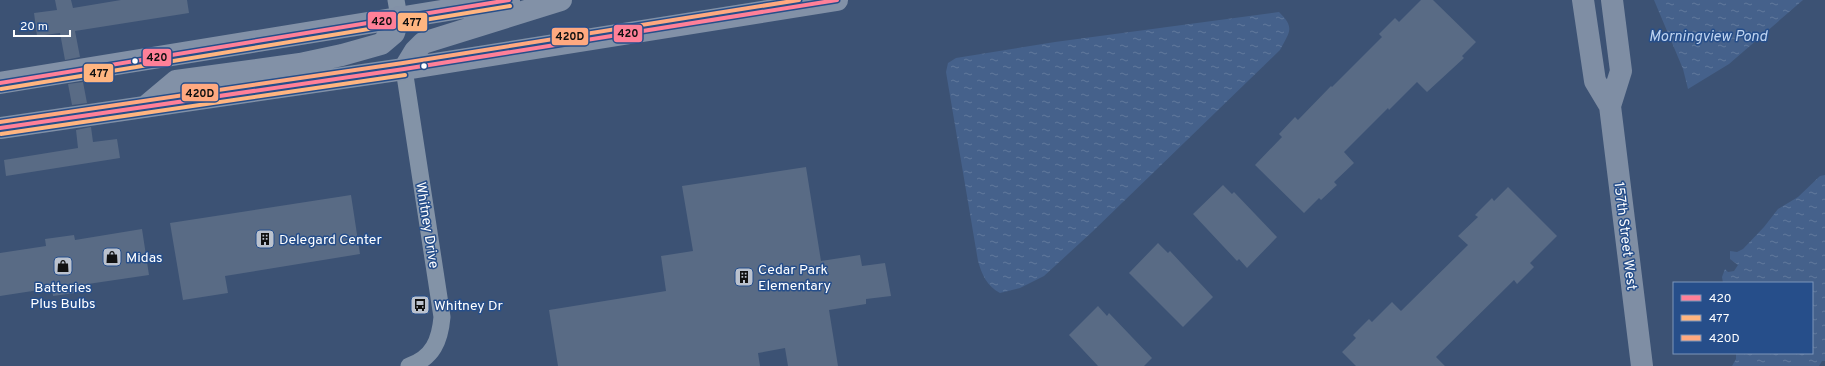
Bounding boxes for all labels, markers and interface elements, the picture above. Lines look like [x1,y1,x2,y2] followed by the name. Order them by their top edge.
[367,11,397,30] line badge: 420
[14,12,70,38] scale bar
[397,12,428,32] line badge: 477
[371,15,393,29] text: 420
[403,16,422,30] text: 477
[20,19,48,35] text: 20 m
[613,24,643,43] line badge: 420
[551,27,589,46] line badge: 420D
[617,27,639,41] text: 420
[1649,28,1768,47] water label: Morningview Pond
[556,30,585,44] text: 420D
[142,48,172,67] line badge: 420
[146,51,168,65] text: 420
[130,56,140,66] unlabelled marker
[419,61,429,71] unlabelled marker
[83,63,114,83] line badge: 477
[90,67,109,81] text: 477
[181,83,219,102] line badge: 420D
[186,87,215,101] text: 420D
[411,181,442,270] street label: Whitney Drive
[1609,181,1640,291] street label: 157th Street West
[254,228,276,250] building icon: Delegard Center
[279,232,382,249] place label: Delegard Center
[101,246,123,268] shop icon: Midas
[126,250,163,267] place label: Midas
[52,255,74,277] shop icon: Batteries Plus Bulbs
[758,262,831,295] place label: Cedar Park Elementary
[733,266,755,288] building icon: Cedar Park Elementary
[30,280,96,313] place label: Batteries Plus Bulbs
[1673,282,1813,354] legend
[1709,291,1732,307] text: 420
[409,294,431,316] bus stop icon: Whitney Dr
[434,298,504,315] place label: Whitney Dr
[1709,311,1729,327] text: 477
[1709,331,1740,347] text: 420D

